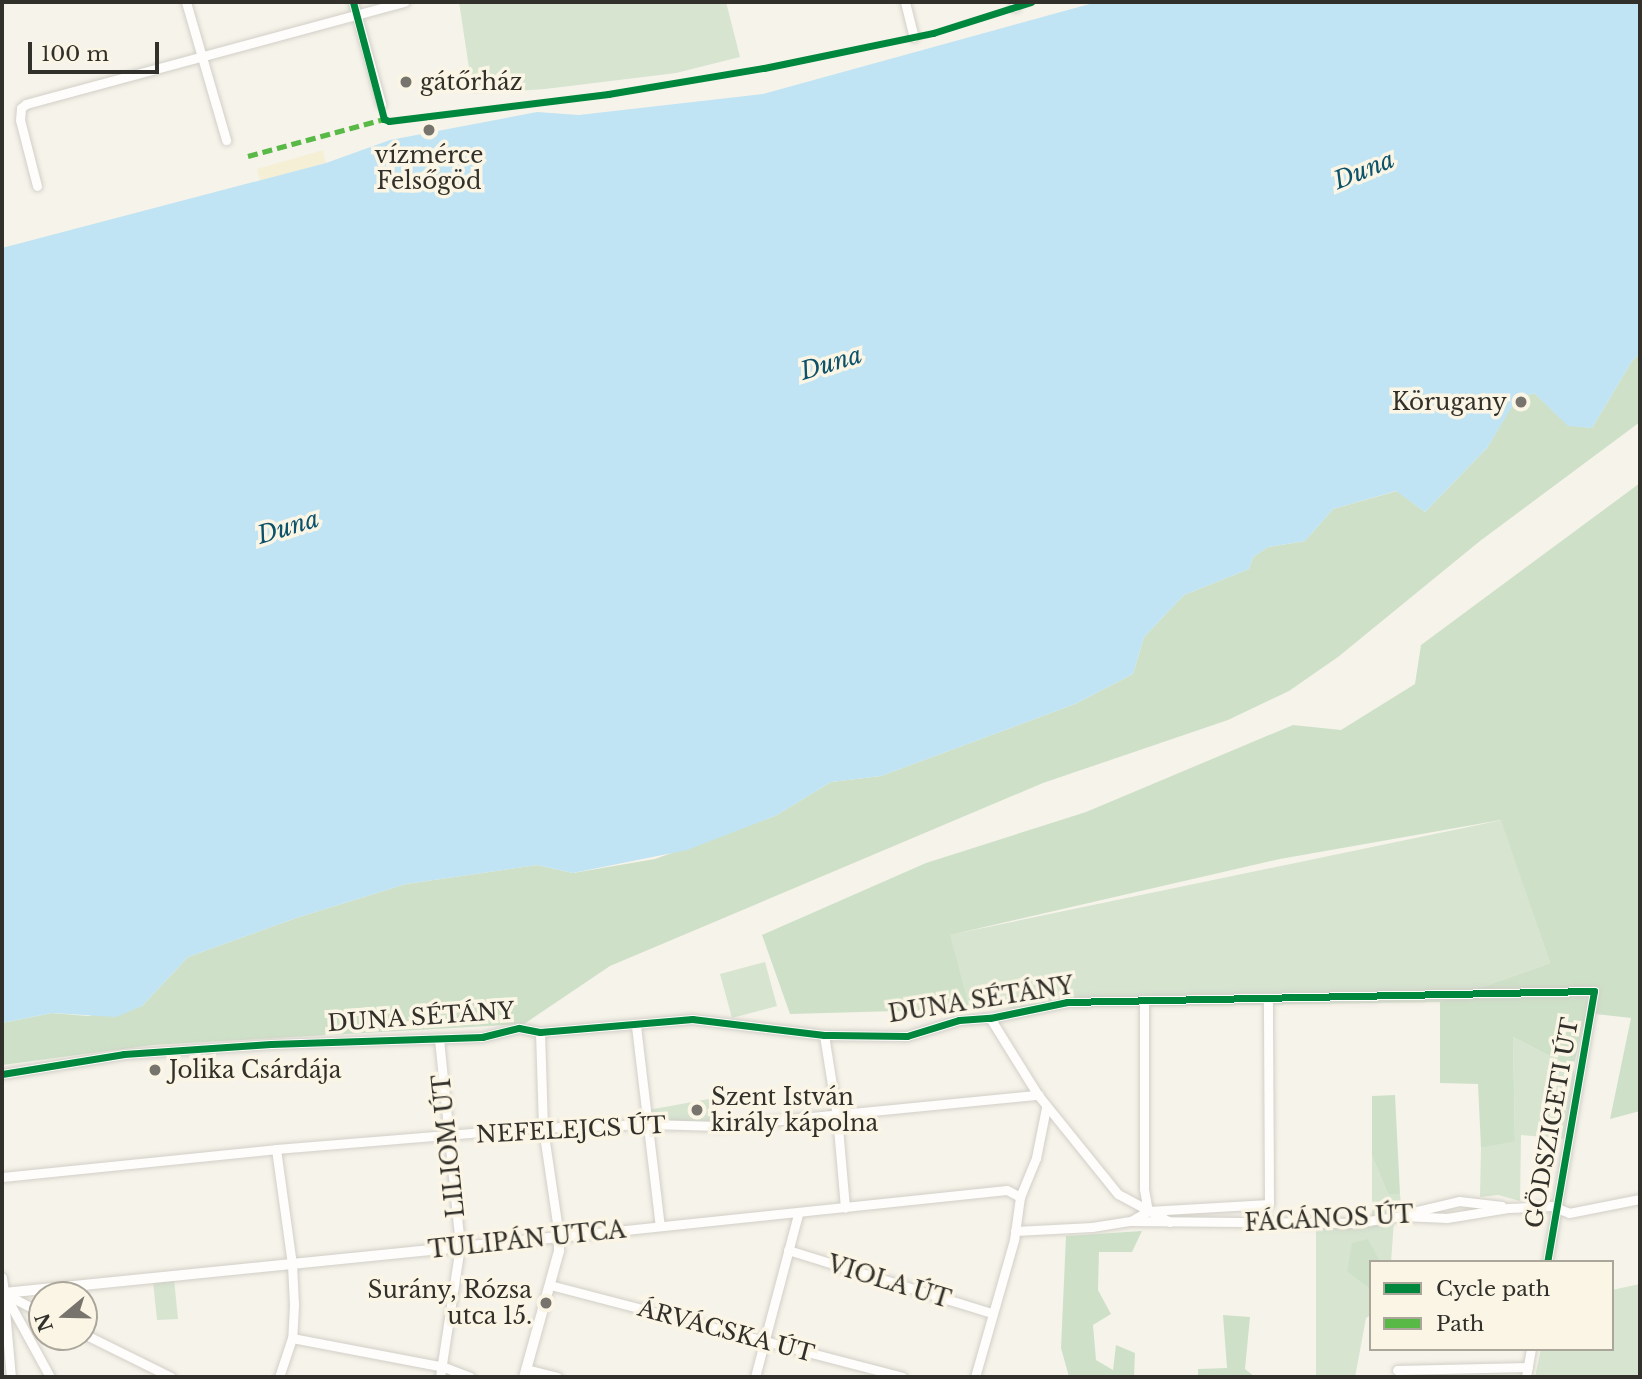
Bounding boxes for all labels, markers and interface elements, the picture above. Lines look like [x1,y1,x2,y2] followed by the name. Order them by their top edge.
[32,28,163,72] scale bar
[41,41,109,67] text: 100 m
[420,68,523,96] place label: gátőrház
[398,74,414,90] marker: gátőrház
[421,122,437,138] marker: vízmérce Felsőgöd
[375,141,483,195] place label: vízmérce Felsőgöd
[1329,145,1399,195] water label: Duna
[797,340,865,386] water label: Duna
[1392,388,1507,416] place label: Körugany
[1513,394,1529,410] marker: Körugany
[254,504,322,550] water label: Duna
[886,972,1076,1028] street label: DUNA SÉTÁNY
[326,997,516,1037] street label: DUNA SÉTÁNY
[1520,1016,1584,1230] street label: GÖDSZIGETI ÚT
[169,1056,342,1084] place label: Jolika Csárdája
[147,1062,163,1078] marker: Jolika Csárdája
[428,1073,470,1219] street label: LILIOM ÚT
[711,1083,879,1137] place label: Szent István király kápolna
[689,1102,705,1118] marker: Szent István király kápolna
[475,1111,667,1149] street label: NEFELEJCS ÚT
[1244,1201,1414,1237] street label: FÁCÁNOS ÚT
[427,1216,627,1264] street label: TULIPÁN UTCA
[824,1250,954,1314] street label: VIOLA ÚT
[1369,1260,1614,1351] legend
[368,1276,532,1330] place label: Surány, Rózsa utca 15.
[1436,1276,1550,1302] text: Cycle path
[28,1281,98,1351] north arrow
[634,1294,818,1368] street label: ÁRVÁCSKA ÚT
[538,1295,554,1311] marker: Surány, Rózsa utca 15.
[31,1310,58,1335] text: N
[1436,1311,1484,1337] text: Path

